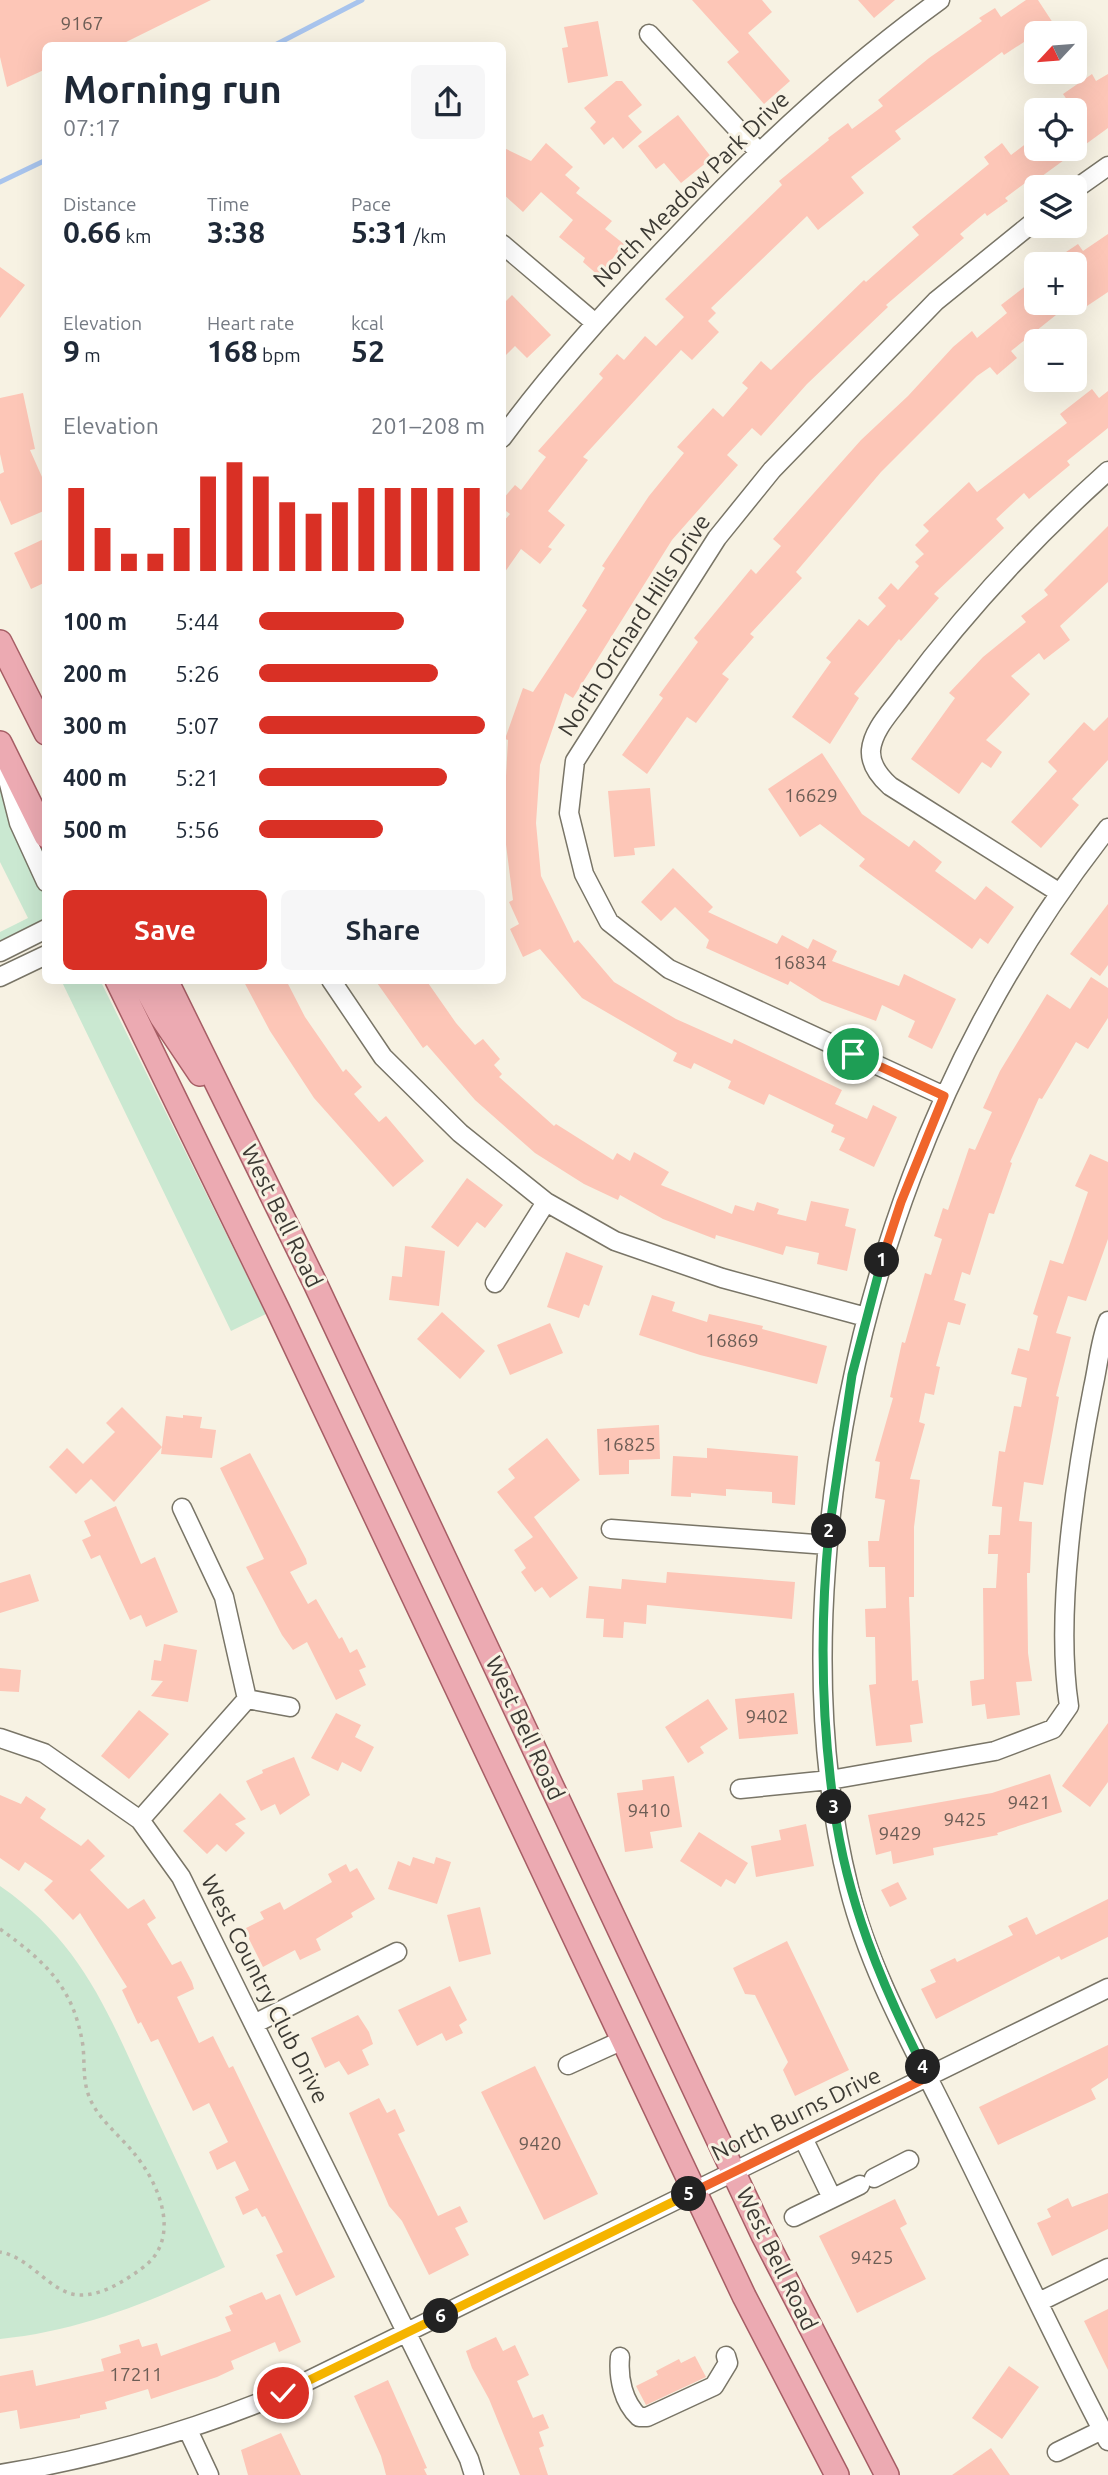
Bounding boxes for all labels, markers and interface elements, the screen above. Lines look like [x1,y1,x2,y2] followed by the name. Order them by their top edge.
[61,12,103,34] house number: 9167
[1024,21,1087,84] north arrow
[1024,21,1087,392] map controls
[411,65,485,139] button: share
[63,68,282,110] text: Morning run
[588,86,793,291] street label: North Meadow Park Drive
[1024,98,1087,161] button: locate
[63,115,121,140] text: 07:17
[1024,175,1087,238] button: layers
[63,193,137,215] text: Distance
[207,193,249,215] text: Time
[351,193,391,215] text: Pace
[63,215,121,249] text: 0.66
[207,215,265,249] text: 3:38
[351,215,409,249] text: 5:31
[121,225,151,247] text: km
[409,225,447,247] text: /km
[1024,252,1087,315] button: +
[63,312,142,334] text: Elevation
[207,312,294,334] text: Heart rate
[351,312,384,334] text: kcal
[1024,329,1087,392] button: −
[63,334,80,368] text: 9
[207,334,258,368] text: 168
[351,334,385,368] text: 52
[80,344,101,366] text: m
[258,344,301,366] text: bpm
[63,413,159,438] text: Elevation
[371,413,485,438] text: 201–208 m
[553,509,715,740] street label: North Orchard Hills Drive
[63,609,127,634] text: 100 m
[175,609,220,634] text: 5:44
[63,661,127,686] text: 200 m
[175,661,220,686] text: 5:26
[63,713,127,738] text: 300 m
[175,713,220,738] text: 5:07
[63,765,127,790] text: 400 m
[175,765,220,790] text: 5:21
[784,784,838,806] house number: 16629
[63,817,127,842] text: 500 m
[175,817,220,842] text: 5:56
[63,890,267,970] button: Save
[281,890,485,970] button: Share
[773,951,827,973] house number: 16834
[823,1024,883,1084] pin
[834,1035,872,1073] icon: arrive
[237,1140,328,1291] street label: West Bell Road
[864,1242,900,1278] pin: 1
[876,1248,887,1270] text: 1
[705,1329,759,1351] house number: 16869
[602,1433,656,1455] house number: 16825
[812,1514,846,1548] pin: 2
[823,1519,834,1541] text: 2
[481,1652,570,1804] street label: West Bell Road
[746,1705,788,1727] house number: 9402
[816,1790,852,1825] pin: 3
[1008,1791,1050,1813] house number: 9421
[828,1795,839,1817] text: 3
[628,1799,670,1821] house number: 9410
[944,1808,986,1830] house number: 9425
[879,1822,921,1844] house number: 9429
[197,1871,334,2107] street label: West Country Club Drive
[906,2050,940,2084] pin: 4
[917,2055,928,2077] text: 4
[707,2062,885,2165] street label: North Burns Drive
[519,2132,561,2154] house number: 9420
[672,2176,706,2212] pin: 5
[683,2182,694,2204] text: 5
[732,2183,823,2334] street label: West Bell Road
[851,2246,893,2268] house number: 9425
[424,2298,458,2334] pin: 6
[435,2304,446,2326] text: 6
[109,2363,163,2385] house number: 17211
[253,2363,313,2423] pin
[264,2374,302,2412] icon: check

